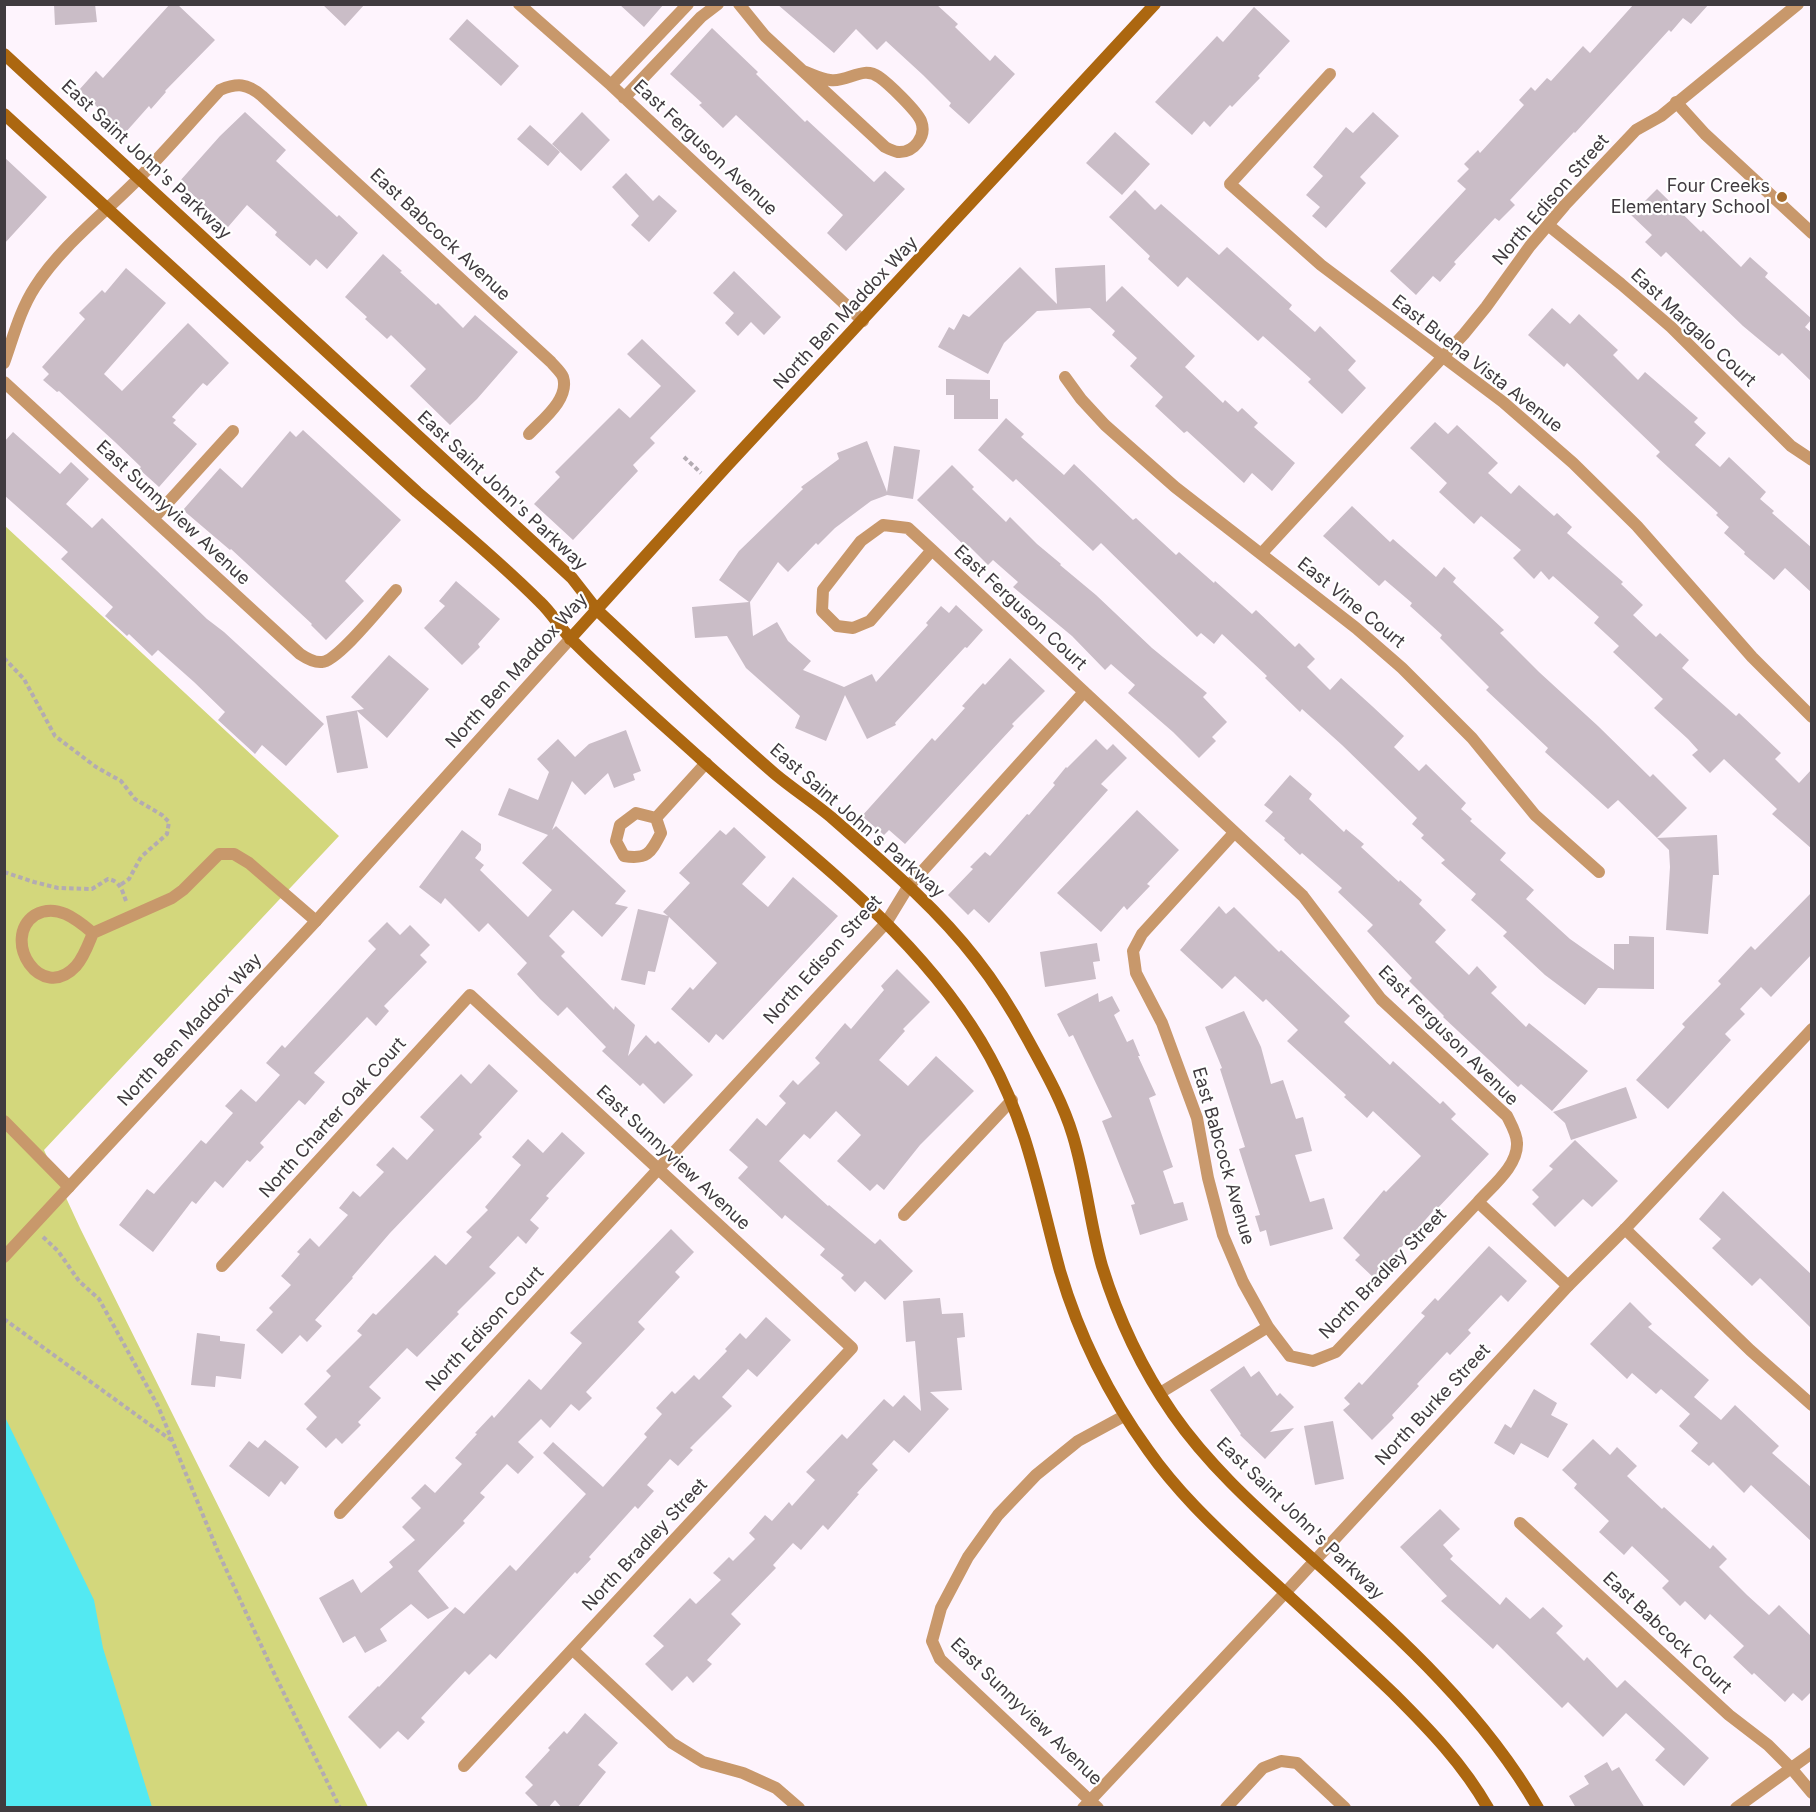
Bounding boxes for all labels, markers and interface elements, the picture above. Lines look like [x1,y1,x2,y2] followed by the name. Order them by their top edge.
[57,76,235,244] street label: East Saint John's Parkway
[628,76,782,220] street label: East Ferguson Avenue
[1488,130,1614,270] street label: North Edison Street
[365,164,515,306] street label: East Babcock Avenue
[1611,176,1770,219] place label: Four Creeks Elementary School
[1775,190,1789,204] marker: Four Creeks Elementary School
[769,232,923,394] street label: North Ben Maddox Way
[1626,264,1760,392] street label: East Margalo Court
[1387,291,1567,437] street label: East Buena Vista Avenue
[413,407,591,575] street label: East Saint John's Parkway
[92,436,254,590] street label: East Sunnyview Avenue
[949,541,1091,675] street label: East Ferguson Court
[1293,553,1409,653] street label: East Vine Court
[442,589,592,753] street label: North Ben Maddox Way
[765,739,949,903] street label: East Saint John's Parkway
[759,891,887,1029] street label: North Edison Street
[113,949,267,1111] street label: North Ben Maddox Way
[1373,961,1523,1111] street label: East Ferguson Avenue
[255,1033,411,1203] street label: North Charter Oak Court
[1187,1065,1259,1247] street label: East Babcock Avenue
[592,1081,754,1235] street label: East Sunnyview Avenue
[1315,1204,1451,1344] street label: North Bradley Street
[422,1262,548,1396] street label: North Edison Court
[1371,1340,1495,1470] street label: North Burke Street
[1212,1433,1388,1605] street label: East Saint John's Parkway
[578,1474,712,1616] street label: North Bradley Street
[1598,1568,1736,1698] street label: East Babcock Court
[946,1634,1106,1790] street label: East Sunnyview Avenue

